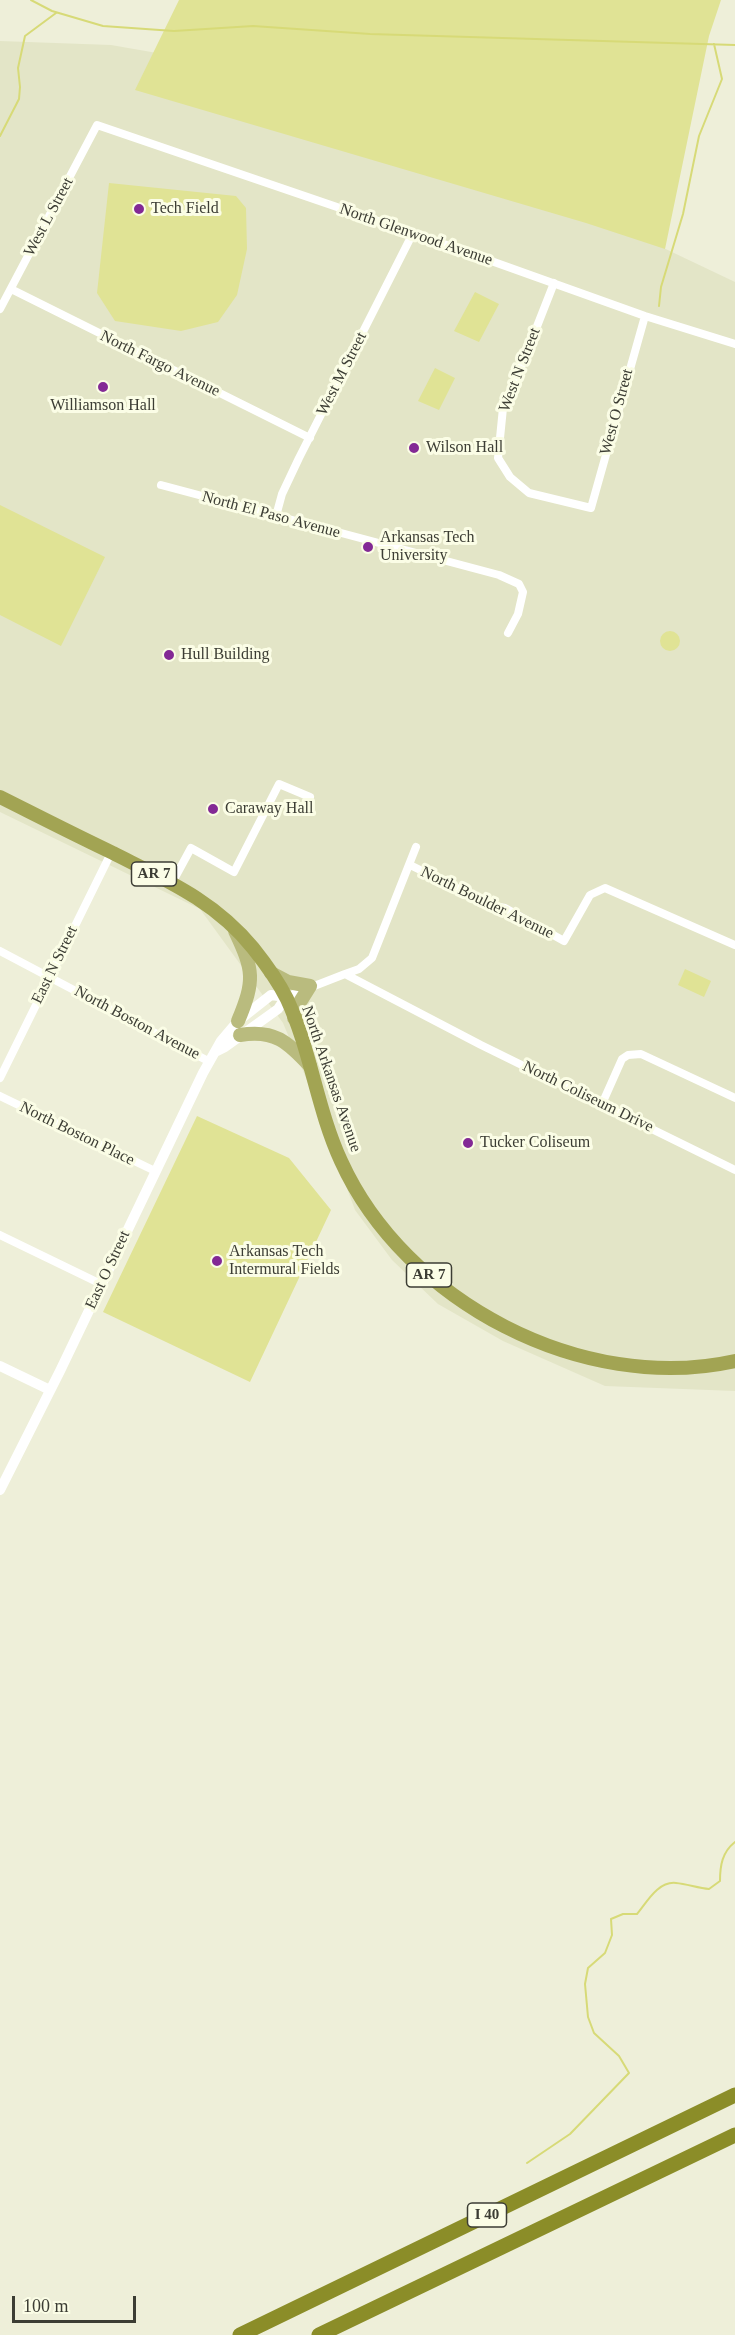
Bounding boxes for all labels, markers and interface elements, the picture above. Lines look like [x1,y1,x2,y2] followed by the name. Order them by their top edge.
[20,174,78,260] street label: West L Street
[151,199,219,219] place label: Tech Field
[337,200,495,270] street label: North Glenwood Avenue
[132,202,146,216] marker: Tech Field
[495,325,545,415] street label: West N Street
[97,327,223,401] street label: North Fargo Avenue
[313,329,371,419] street label: West M Street
[596,367,638,457] street label: West O Street
[96,380,110,394] marker: Williamson Hall
[50,396,156,416] place label: Williamson Hall
[426,438,503,458] place label: Wilson Hall
[407,441,421,455] marker: Wilson Hall
[200,487,342,543] street label: North El Paso Avenue
[380,528,474,566] place label: Arkansas Tech University
[361,540,375,554] marker: Arkansas Tech University
[181,645,269,665] place label: Hull Building
[162,648,176,662] marker: Hull Building
[225,799,313,819] place label: Caraway Hall
[206,802,220,816] marker: Caraway Hall
[132,862,176,886] road number: AR 7
[417,862,557,944] street label: North Boulder Avenue
[28,923,82,1007] street label: East N Street
[71,982,203,1064] street label: North Boston Avenue
[297,1003,365,1155] street label: North Arkansas Avenue
[519,1057,657,1137] street label: North Coliseum Drive
[16,1098,138,1170] street label: North Boston Place
[480,1133,590,1153] place label: Tucker Coliseum
[461,1136,475,1150] marker: Tucker Coliseum
[81,1228,135,1312] street label: East O Street
[229,1242,340,1280] place label: Arkansas Tech Intermural Fields
[210,1254,224,1268] marker: Arkansas Tech Intermural Fields
[406,1263,452,1287] road number: AR 7
[468,2203,506,2227] road number: I 40
[15,2284,140,2322] scale bar
[23,2296,69,2316] text: 100 m

